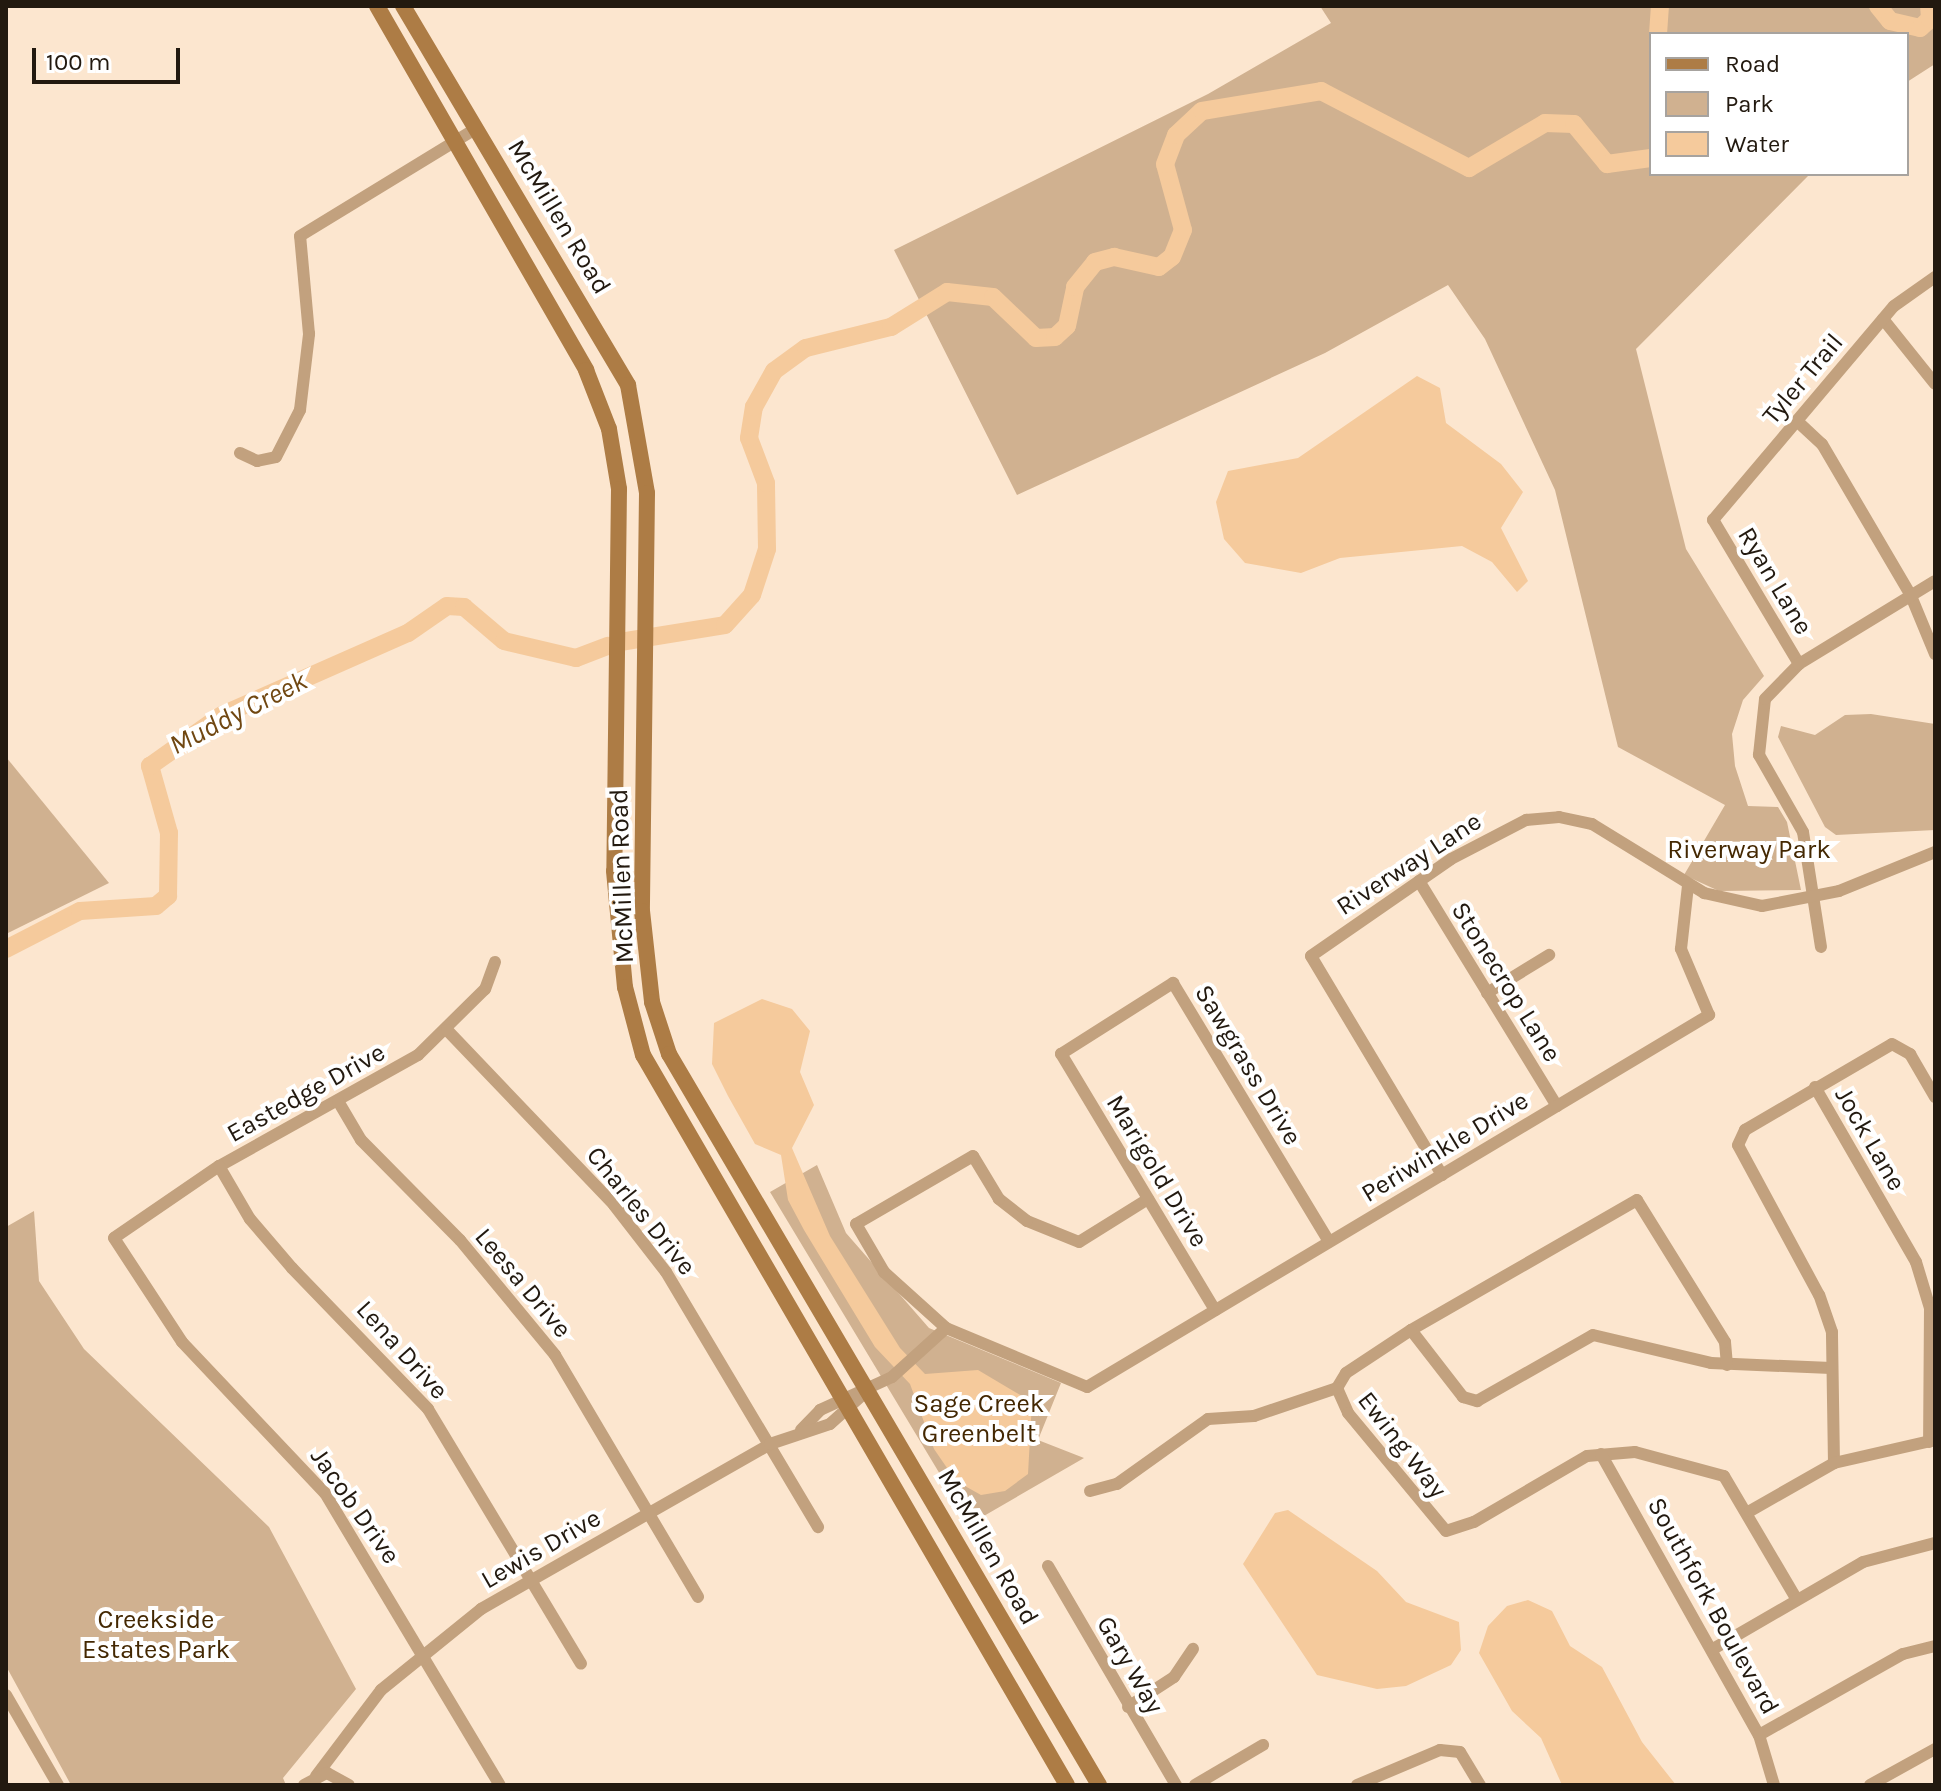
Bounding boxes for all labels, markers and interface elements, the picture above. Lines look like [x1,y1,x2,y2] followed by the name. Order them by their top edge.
[36,32,184,82] scale bar
[1649,32,1909,176] legend
[46,48,111,76] text: 100 m
[1725,50,1780,78] text: Road
[1725,90,1774,118] text: Park
[1725,130,1789,158] text: Water
[501,134,617,300] street label: McMillen Road
[1756,327,1850,431] street label: Tyler Trail
[1731,522,1819,640] street label: Ryan Lane
[164,664,312,762] water label: Muddy Creek
[603,788,641,964] street label: McMillen Road
[1331,806,1487,922] street label: Riverway Lane
[1667,834,1831,866] park label: Riverway Park
[1444,896,1568,1068] street label: Stonecrop Lane
[1188,979,1308,1151] street label: Sawgrass Drive
[221,1037,391,1149] street label: Eastedge Drive
[1828,1082,1912,1196] street label: Jock Lane
[1356,1085,1534,1209] street label: Periwinkle Drive
[1099,1089,1215,1253] street label: Marigold Drive
[580,1140,702,1282] street label: Charles Drive
[468,1222,578,1344] street label: Leesa Drive
[349,1294,455,1406] street label: Lena Drive
[1351,1386,1453,1504] street label: Ewing Way
[914,1388,1044,1450] park label: Sage Creek Greenbelt
[304,1442,406,1570] street label: Jacob Drive
[931,1463,1045,1631] street label: McMillen Road
[1640,1492,1786,1720] street label: Southfork Boulevard
[476,1502,606,1596] street label: Lewis Drive
[82,1604,230,1666] park label: Creekside Estates Park
[1090,1611,1170,1719] street label: Gary Way

